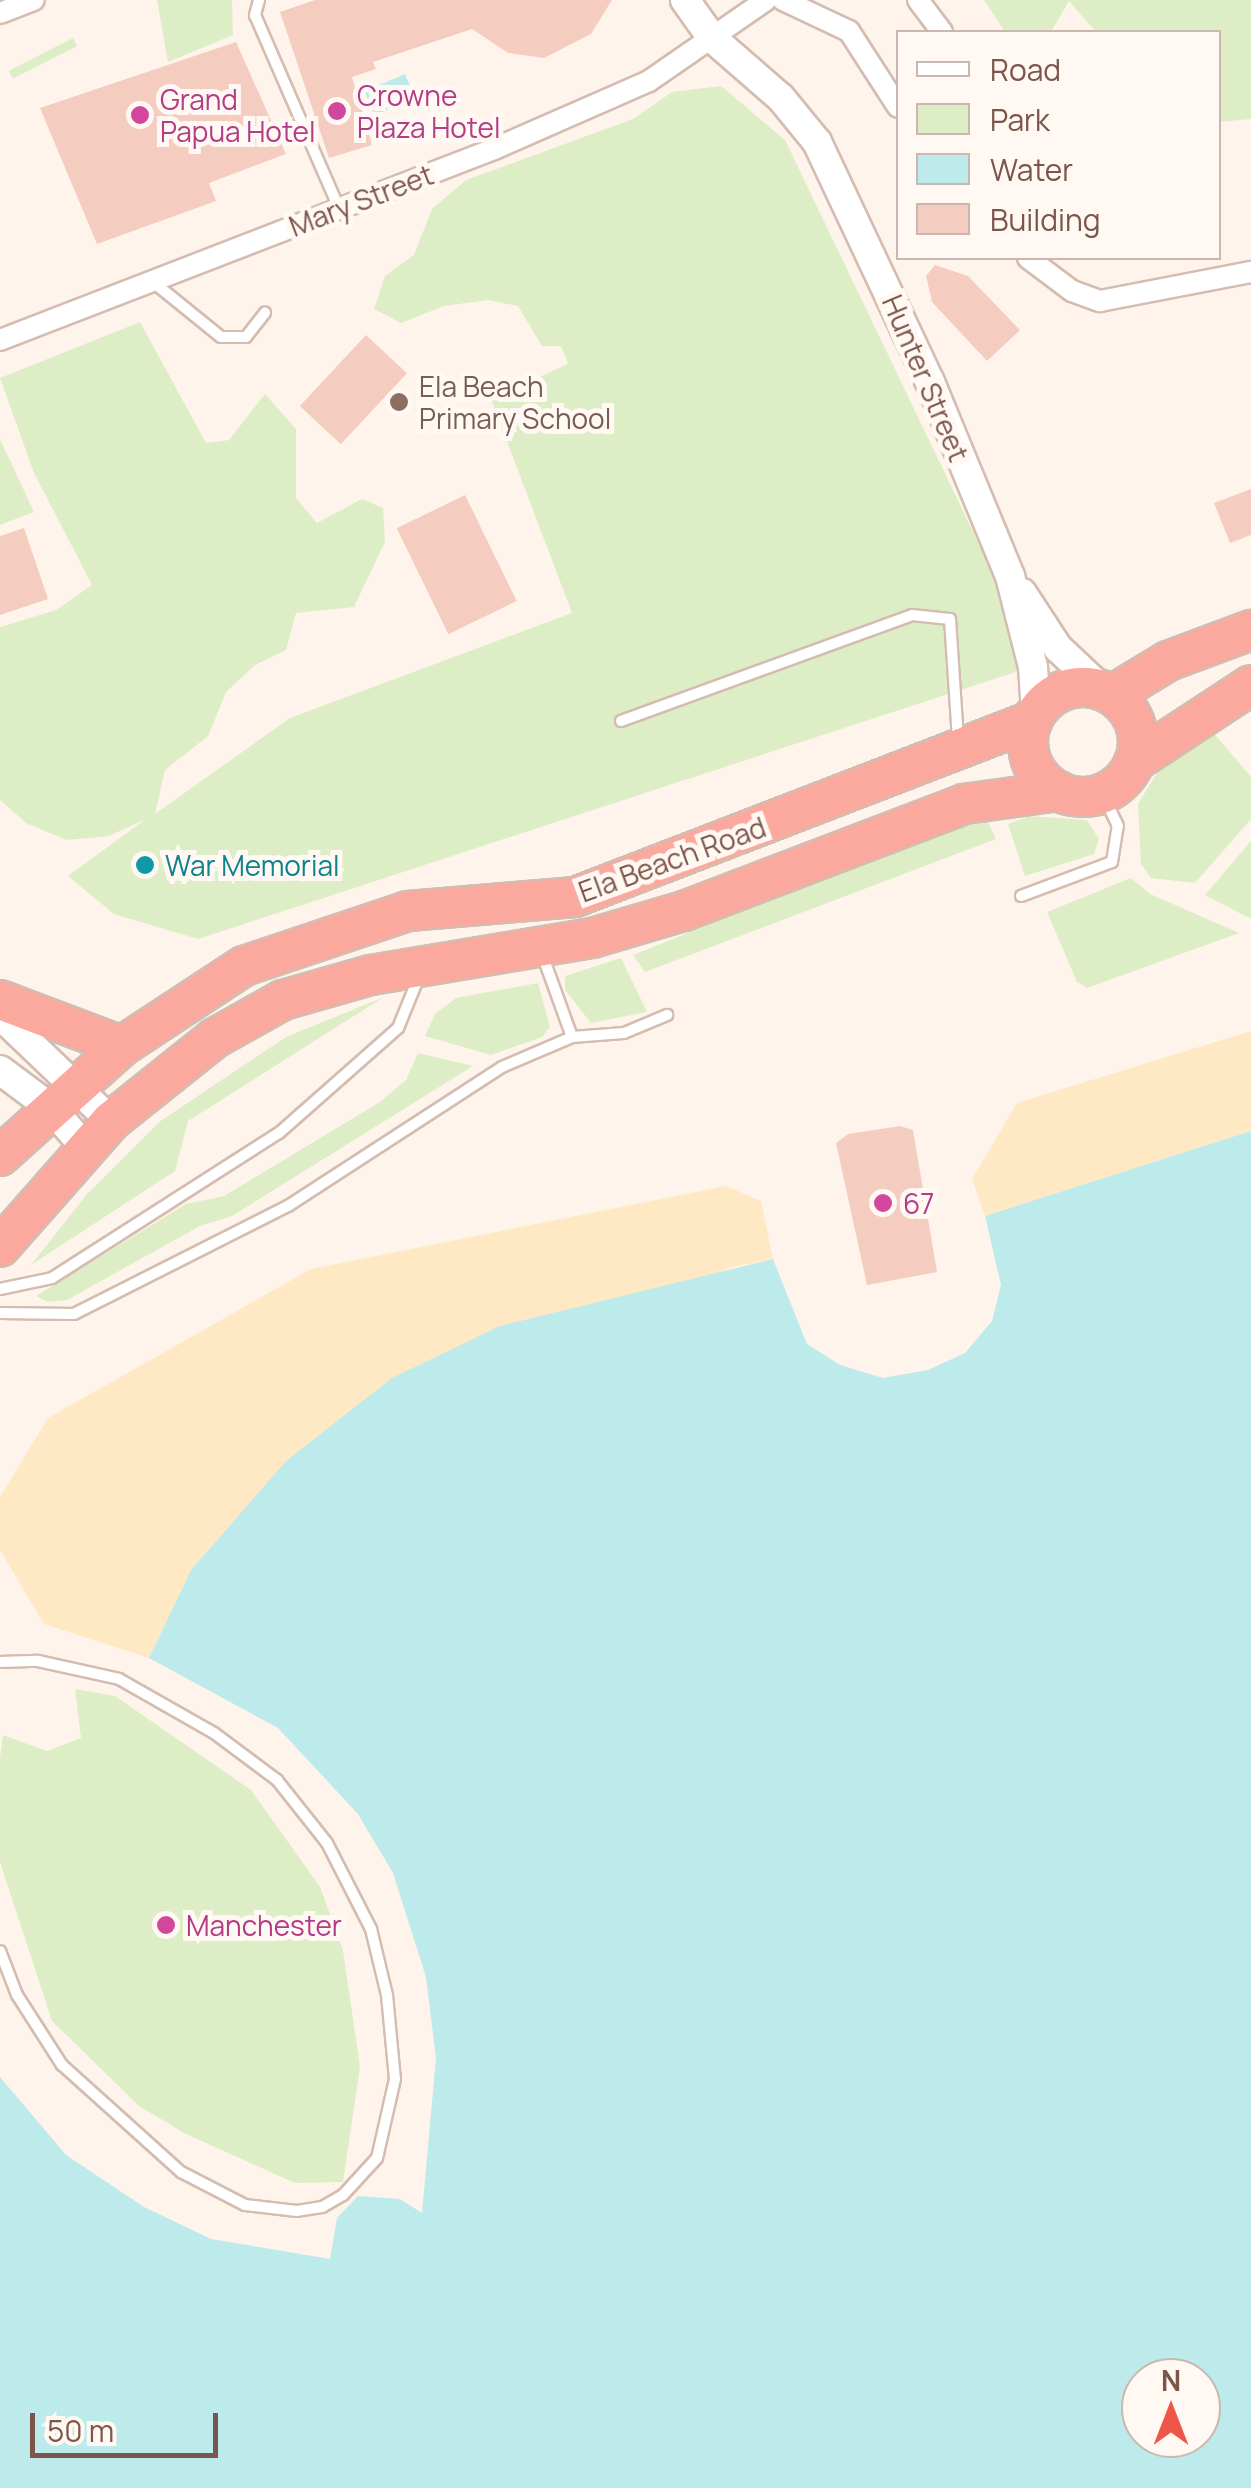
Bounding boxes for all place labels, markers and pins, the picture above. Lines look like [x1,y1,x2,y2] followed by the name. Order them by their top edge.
[357,78,500,144] place label: Crowne Plaza Hotel
[160,82,315,148] place label: Grand Papua Hotel
[326,100,348,122] marker: Crowne Plaza Hotel
[129,104,151,126] marker: Grand Papua Hotel
[419,369,611,435] place label: Ela Beach Primary School
[388,391,410,413] marker: Ela Beach Primary School
[165,848,340,882] place label: War Memorial
[134,854,156,876] marker: War Memorial
[903,1186,934,1220] place label: 67
[872,1192,894,1214] marker: 67
[186,1908,342,1942] place label: Manchester
[155,1914,177,1936] marker: Manchester

